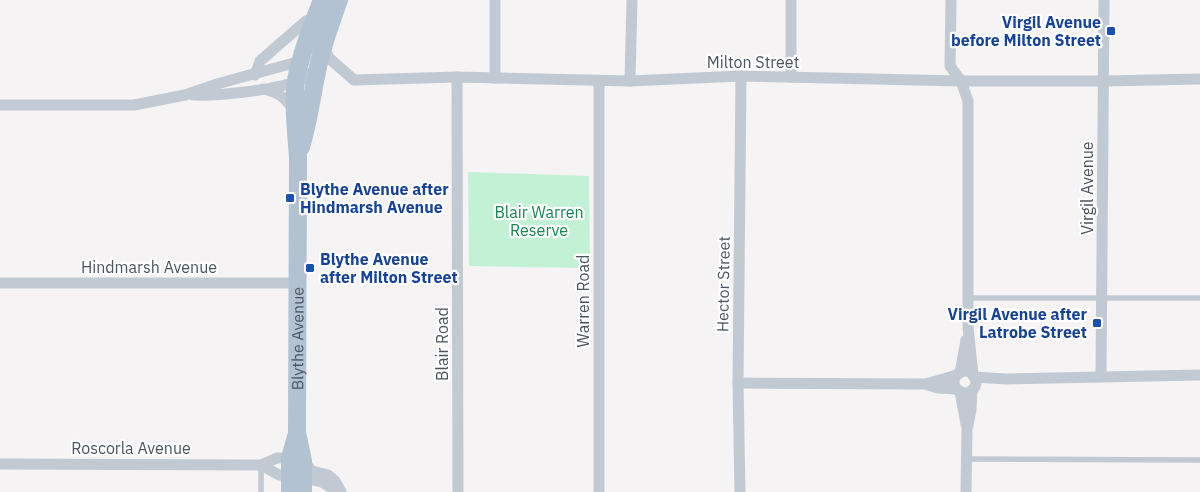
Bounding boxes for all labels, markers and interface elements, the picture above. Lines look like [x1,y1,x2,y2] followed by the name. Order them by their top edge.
[951,12,1101,50] place label: Virgil Avenue before Milton Street
[1105,25,1117,37] marker: Virgil Avenue before Milton Street
[707,52,799,72] street label: Milton Street
[1077,141,1097,235] street label: Virgil Avenue
[300,179,449,217] place label: Blythe Avenue after Hindmarsh Avenue
[284,192,296,204] marker: Blythe Avenue after Hindmarsh Avenue
[494,202,584,240] park label: Blair Warren Reserve
[712,236,734,332] street label: Hector Street
[320,249,458,287] place label: Blythe Avenue after Milton Street
[573,255,593,347] street label: Warren Road
[81,257,217,277] street label: Hindmarsh Avenue
[304,262,316,274] marker: Blythe Avenue after Milton Street
[287,287,308,390] street label: Blythe Avenue
[948,304,1088,342] place label: Virgil Avenue after Latrobe Street
[432,307,452,381] street label: Blair Road
[1091,317,1103,329] marker: Virgil Avenue after Latrobe Street
[71,438,191,458] street label: Roscorla Avenue

